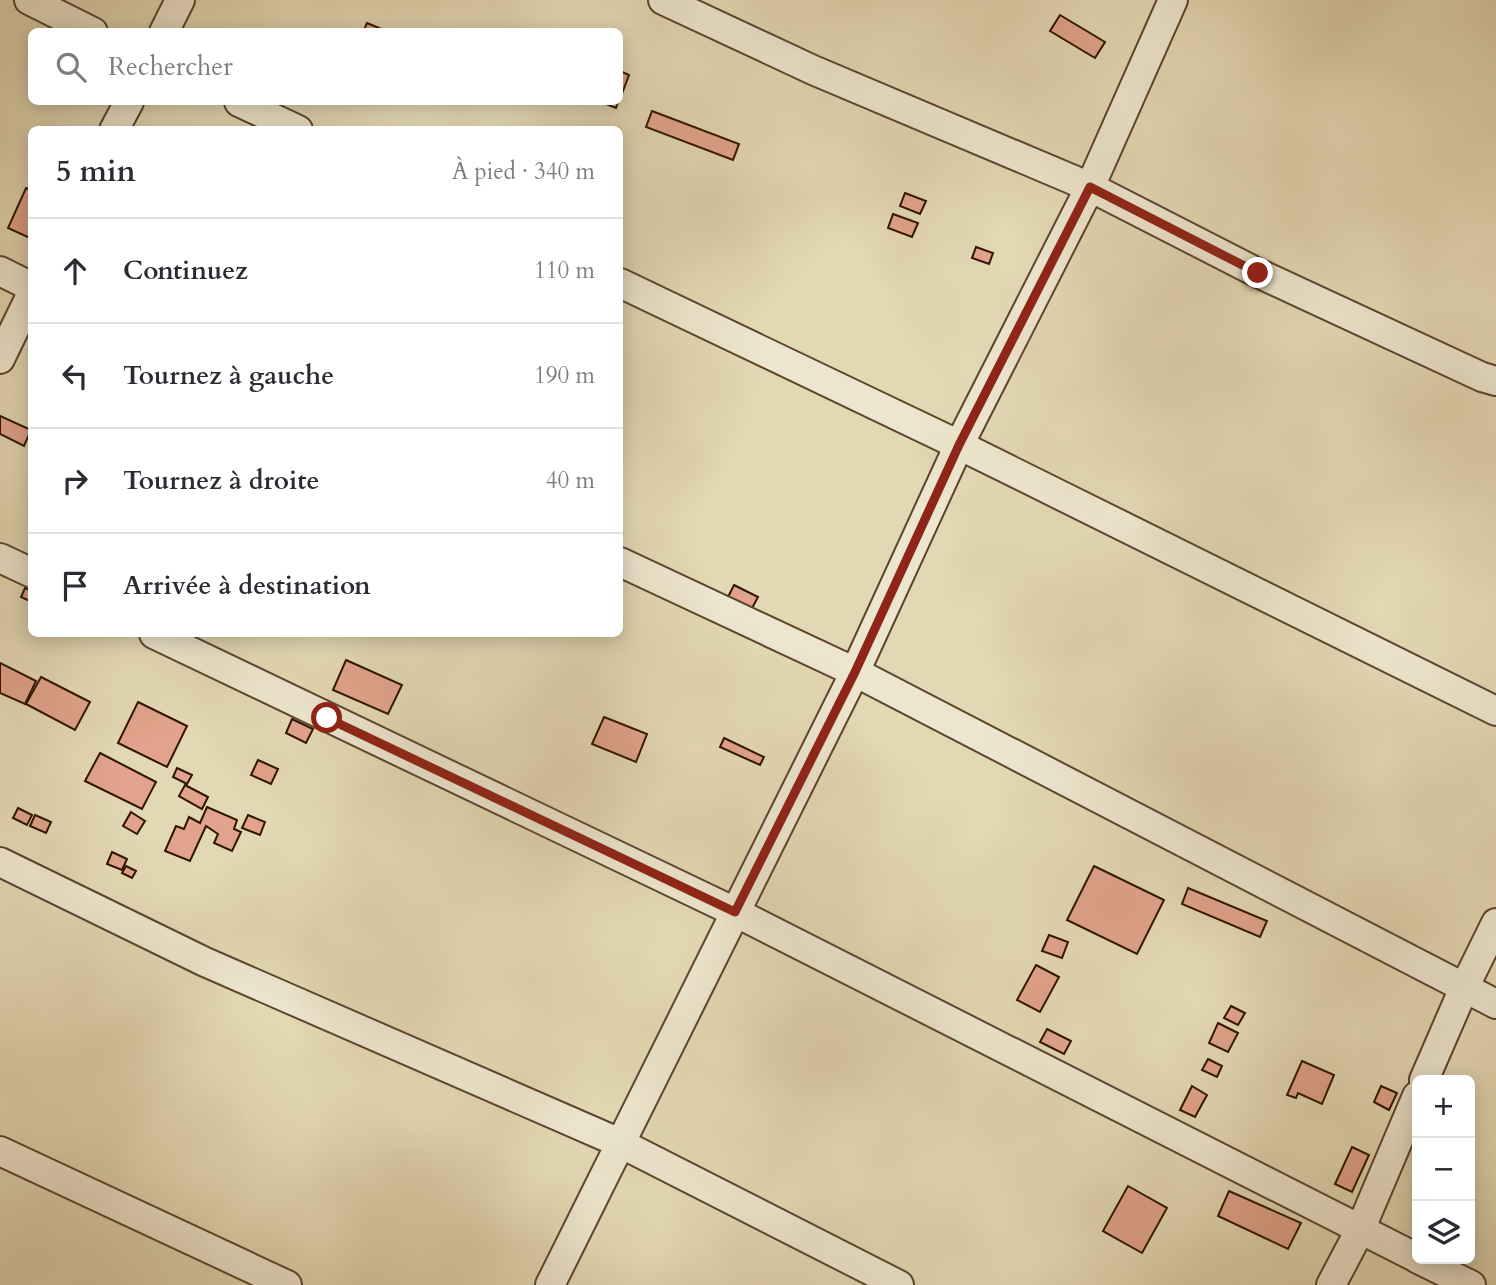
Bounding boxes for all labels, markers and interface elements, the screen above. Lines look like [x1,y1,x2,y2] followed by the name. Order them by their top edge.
[28,28,623,105] search box
[52,48,90,86] icon: search
[108,49,233,84] text: Rechercher
[56,151,136,192] text: 5 min
[452,156,595,187] text: À pied · 340 m
[56,252,94,290] icon: ahead
[123,253,248,288] text: Continuez
[534,255,595,286] text: 110 m
[1242,257,1273,288] route end
[56,357,94,395] icon: left
[123,358,334,393] text: Tournez à gauche
[534,360,595,391] text: 190 m
[56,462,94,500] icon: right
[123,463,319,498] text: Tournez à droite
[546,465,595,496] text: 40 m
[56,567,94,605] icon: arrive
[123,568,371,603] text: Arrivée à destination
[311,702,342,733] route start
[1412,1075,1475,1264] map controls
[1412,1075,1475,1138] button: +
[1412,1138,1475,1201] button: −
[1412,1201,1475,1264] button: layers

